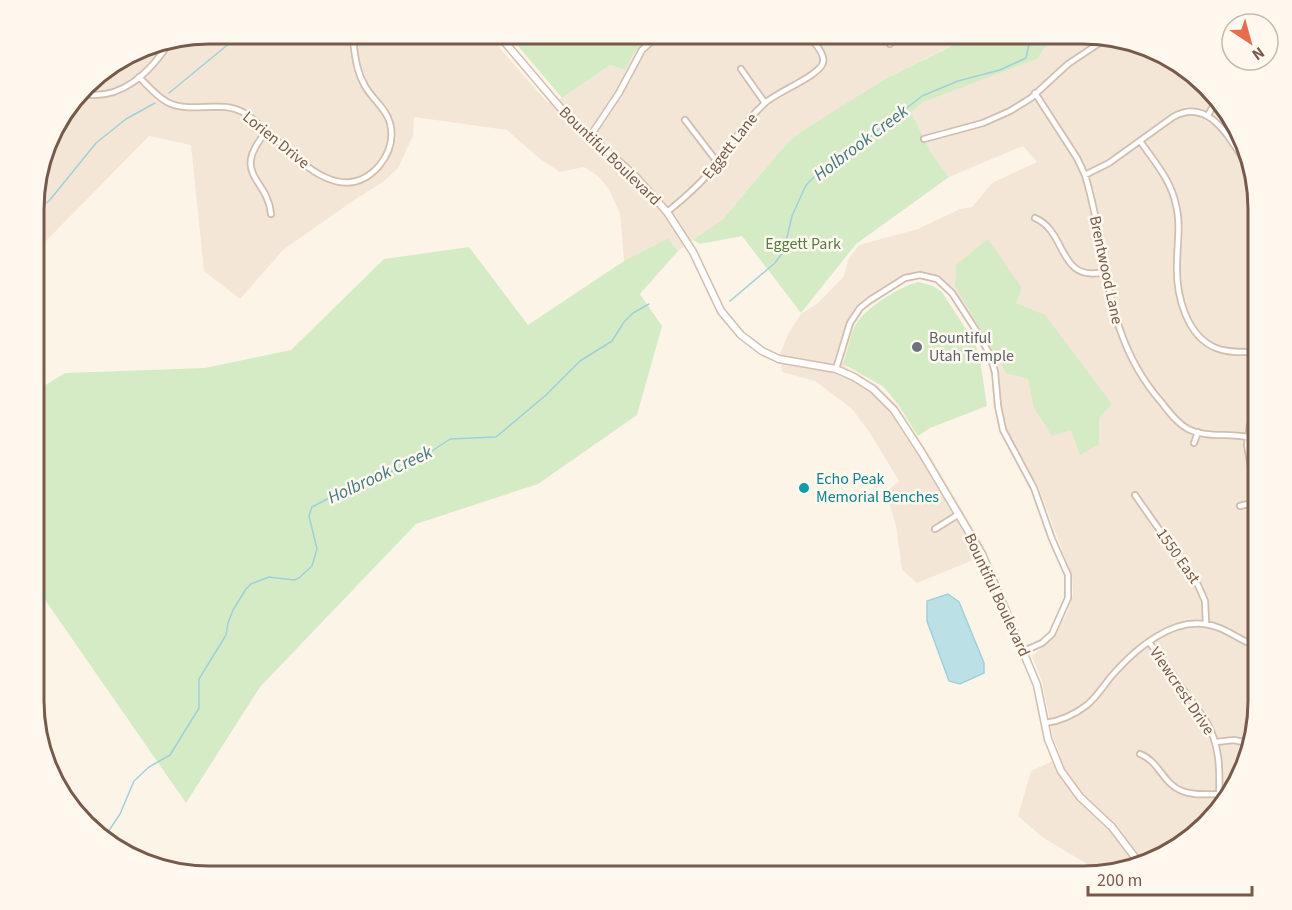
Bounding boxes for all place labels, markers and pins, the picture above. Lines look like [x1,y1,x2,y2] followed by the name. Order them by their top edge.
[929,327,1014,367] place label: Bountiful Utah Temple
[910,340,924,354] marker: Bountiful Utah Temple
[816,468,939,508] place label: Echo Peak Memorial Benches
[797,481,811,495] marker: Echo Peak Memorial Benches

